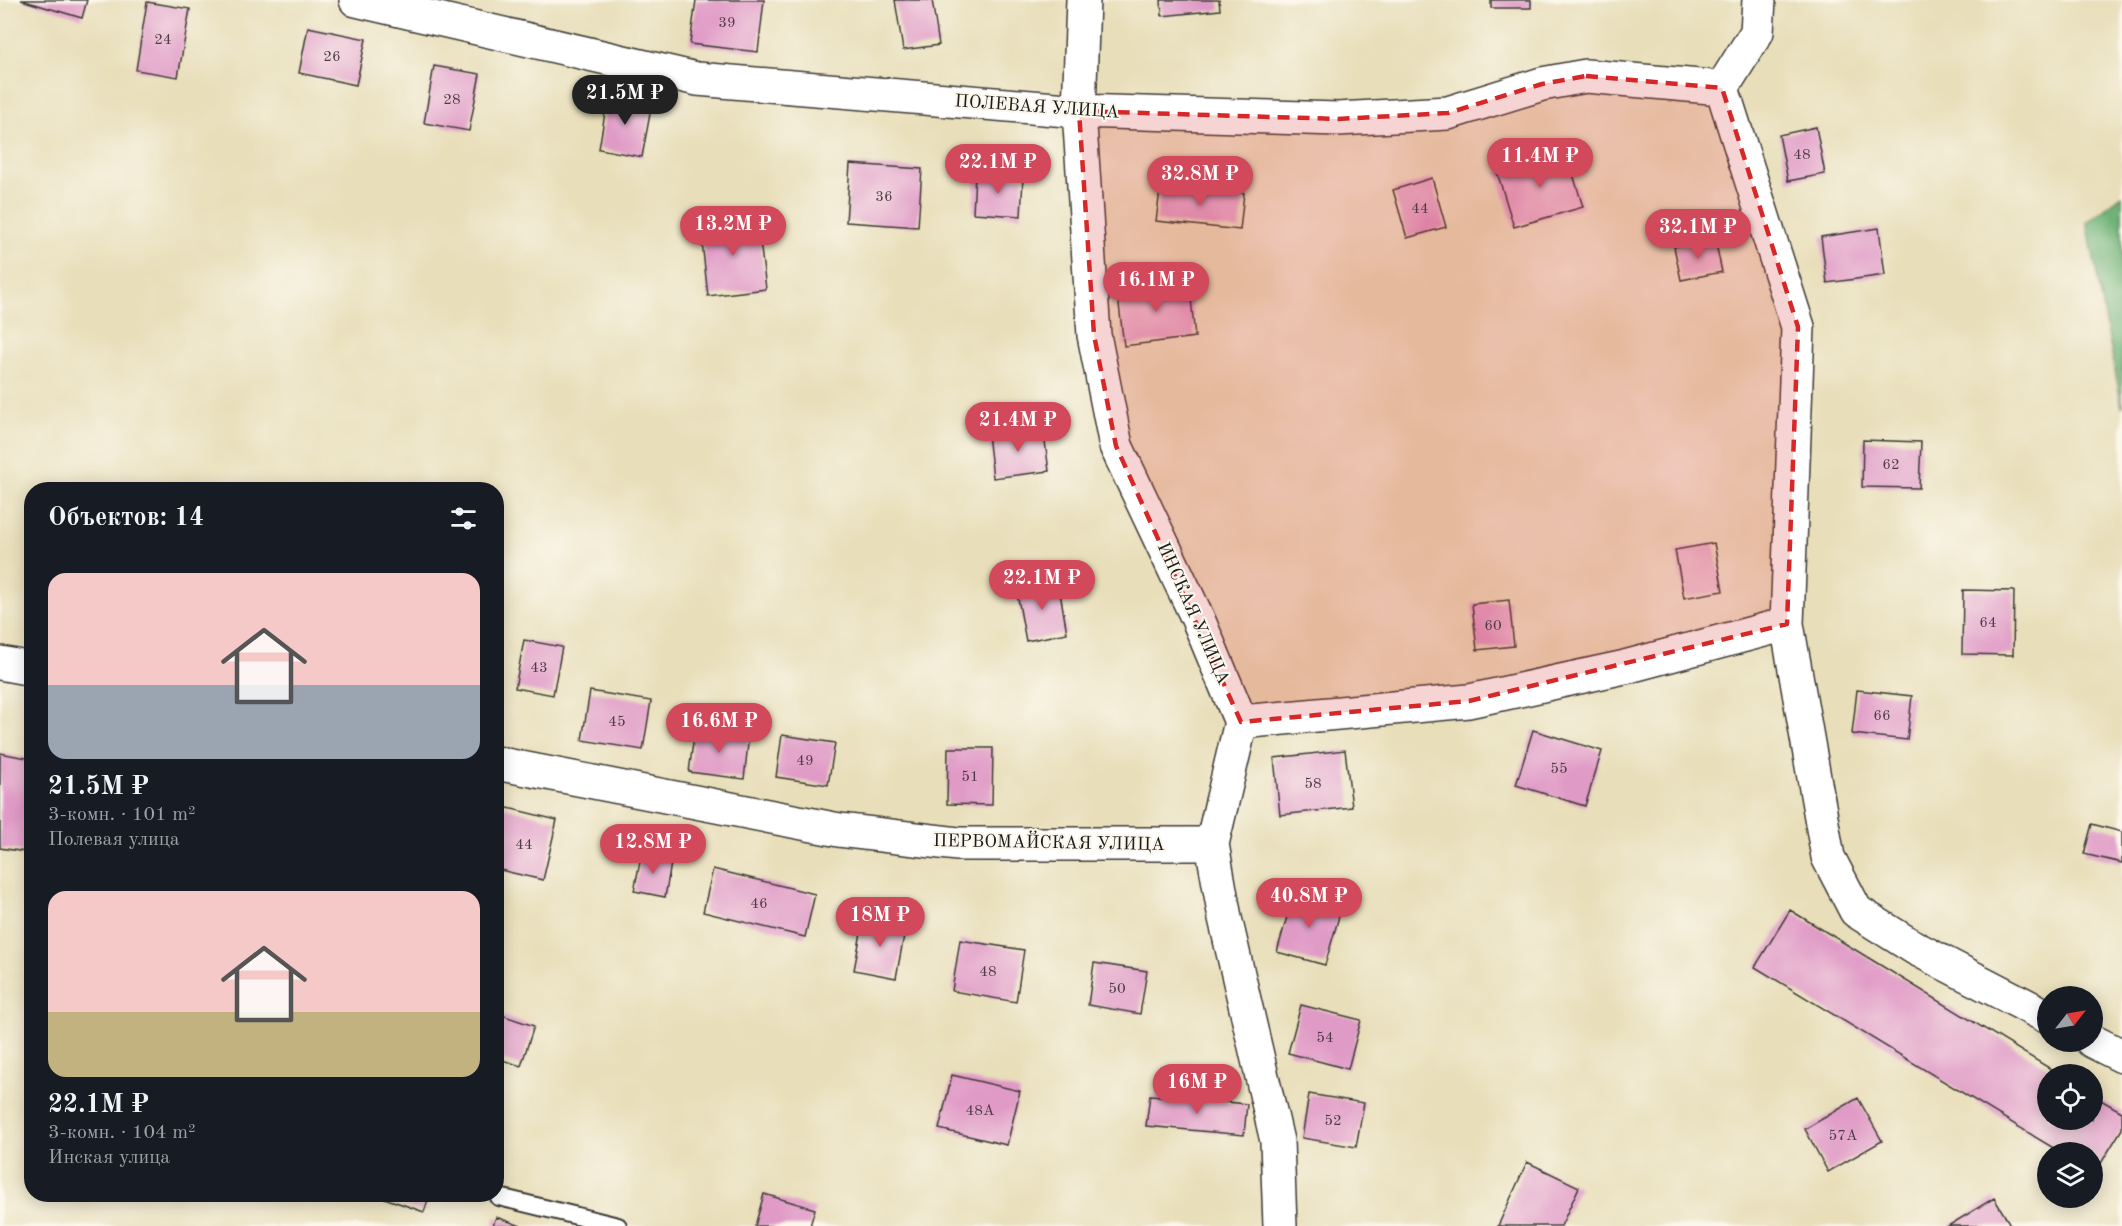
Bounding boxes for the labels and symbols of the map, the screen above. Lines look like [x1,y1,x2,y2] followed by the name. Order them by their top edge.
[718,16,736,31] house number: 39
[154,33,172,48] house number: 24
[323,50,341,65] house number: 26
[570,75,680,126] pin: 21.5M ₽
[954,92,1120,122] street label: ПОЛЕВАЯ УЛИЦА
[443,93,461,108] house number: 28
[1485,138,1595,189] pin: 11.4M ₽
[943,144,1053,195] pin: 22.1M ₽
[1793,148,1811,163] house number: 48
[1145,156,1255,207] pin: 32.8M ₽
[875,190,893,205] house number: 36
[1411,202,1429,217] house number: 44
[678,206,788,257] pin: 13.2M ₽
[1643,209,1753,260] pin: 32.1M ₽
[1101,262,1211,313] pin: 16.1M ₽
[963,402,1073,453] pin: 21.4M ₽
[1882,458,1900,473] house number: 62
[1154,540,1233,687] street label: ИНСКАЯ УЛИЦА
[987,560,1097,611] pin: 22.1M ₽
[1979,616,1997,631] house number: 64
[1484,619,1502,634] house number: 60
[530,661,548,676] house number: 43
[664,703,774,754] pin: 16.6M ₽
[1873,709,1891,724] house number: 66
[608,715,626,730] house number: 45
[796,754,814,769] house number: 49
[1550,762,1568,777] house number: 55
[961,770,979,785] house number: 51
[1304,777,1322,792] house number: 58
[598,824,708,875] pin: 12.8M ₽
[933,828,1165,854] street label: ПЕРВОМАЙСКАЯ УЛИЦА
[515,838,533,853] house number: 44
[1254,878,1364,929] pin: 40.8M ₽
[750,897,768,912] house number: 46
[838,897,922,948] pin: 18M ₽
[979,965,997,980] house number: 48
[1108,982,1126,997] house number: 50
[2037,986,2103,1052] north arrow
[1316,1031,1334,1046] house number: 54
[1155,1064,1239,1115] pin: 16M ₽
[966,1104,995,1119] house number: 48А
[1324,1114,1342,1129] house number: 52
[1829,1129,1858,1144] house number: 57А

